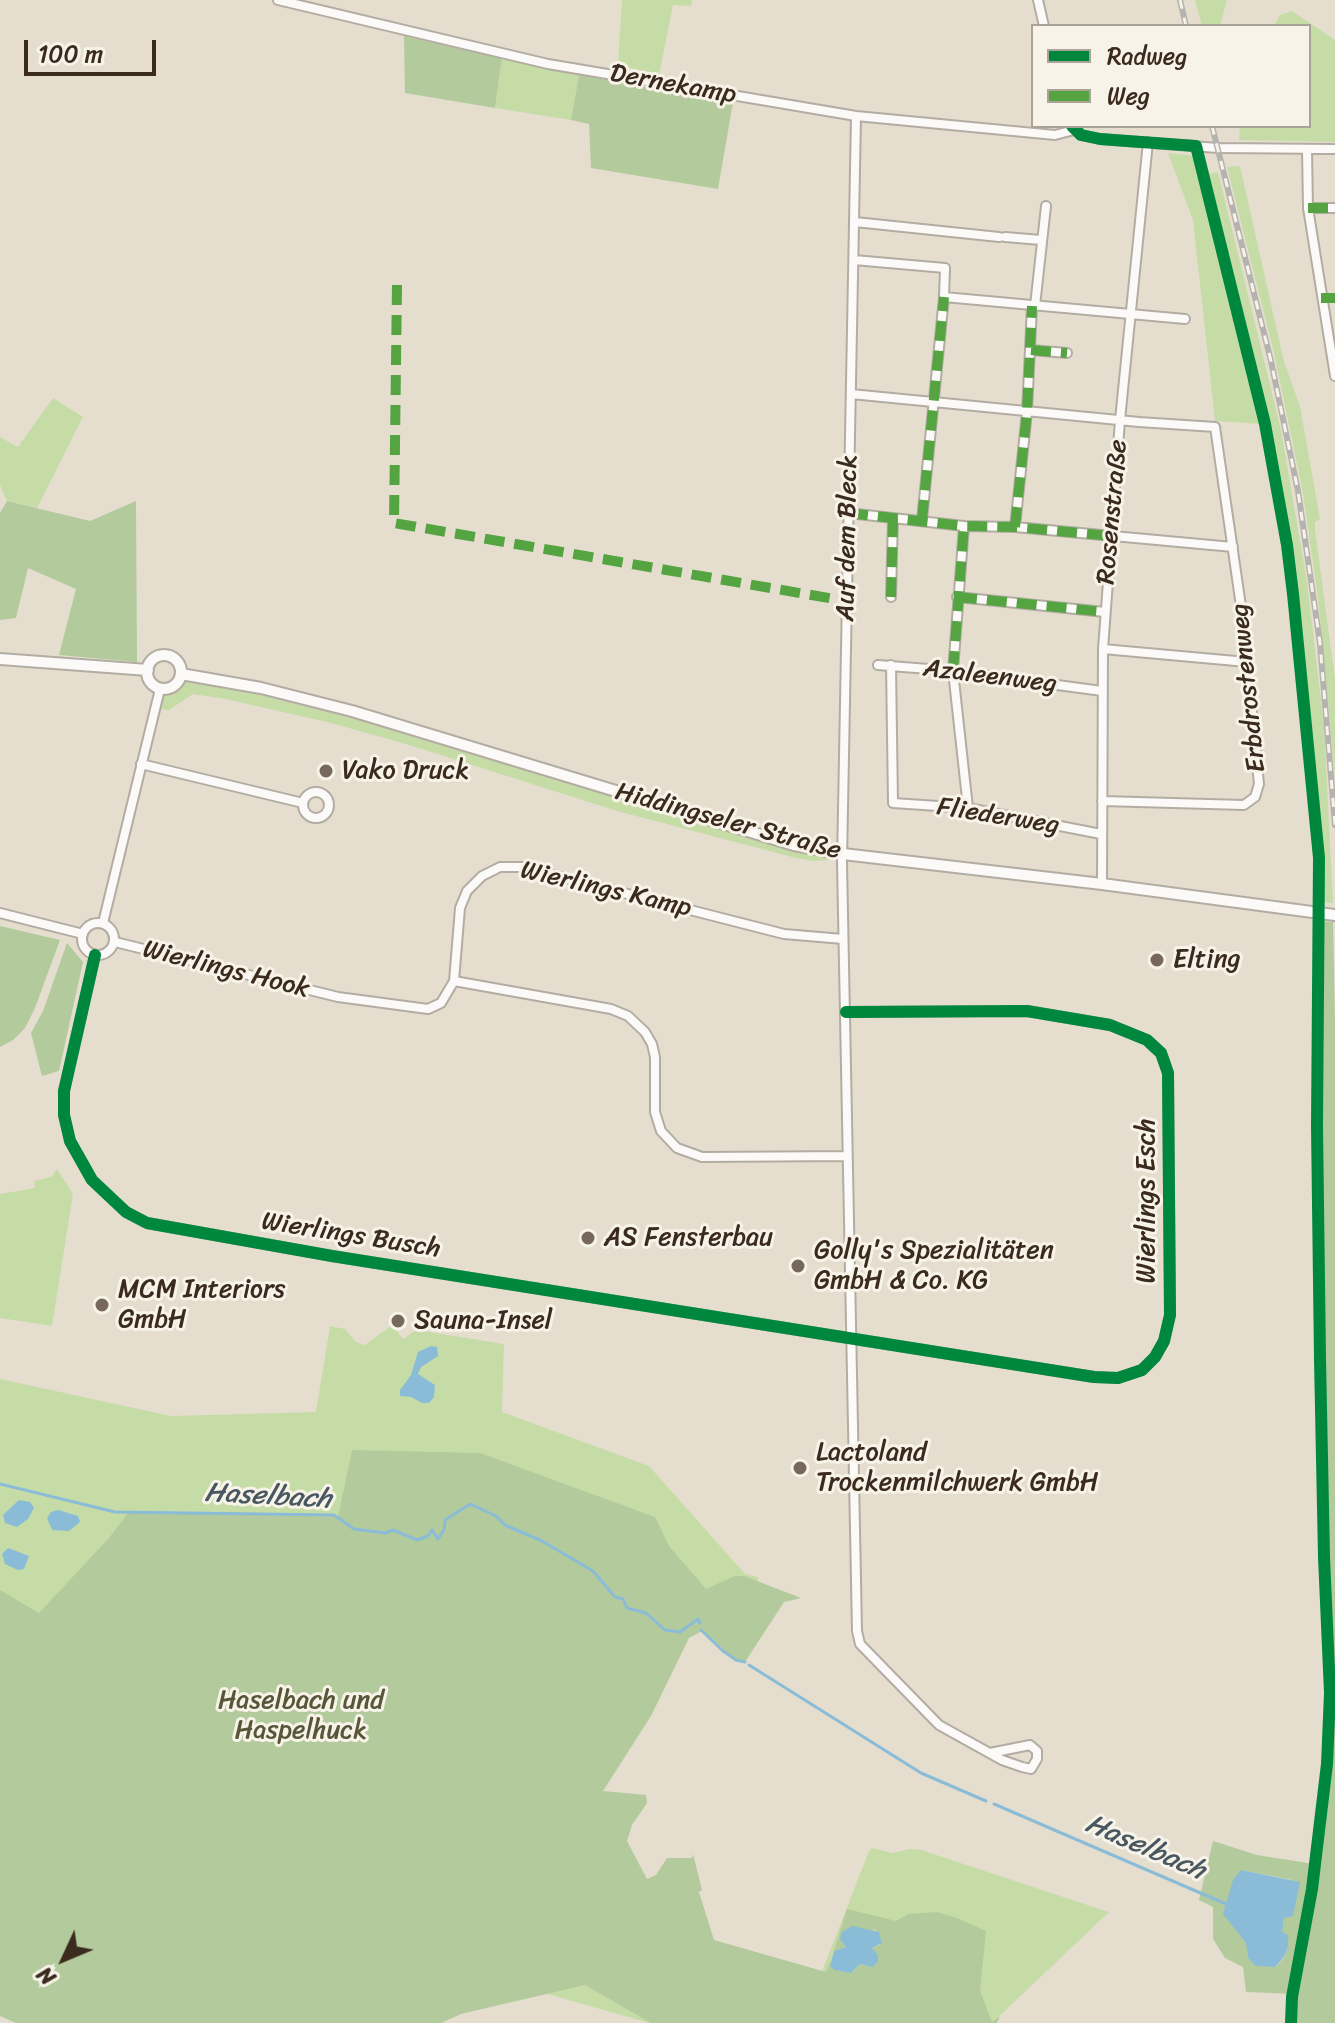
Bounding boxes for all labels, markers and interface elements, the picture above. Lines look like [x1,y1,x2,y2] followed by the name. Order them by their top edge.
[28,24,160,74] scale bar
[1031,24,1311,128] legend
[38,33,103,75] text: 100 m
[1107,35,1187,77] text: Radweg
[608,59,738,111] street label: Dernekamp
[1107,75,1150,117] text: Weg
[1091,438,1135,586] street label: Rosenstraße
[831,454,865,622] street label: Auf dem Bleck
[1225,602,1273,774] street label: Erbdrostenweg
[921,653,1059,701] street label: Azaleenweg
[342,755,469,787] place label: Vako Druck
[317,762,335,780] marker: Vako Druck
[612,777,844,867] street label: Hiddingseler Straße
[935,792,1061,842] street label: Fliederweg
[518,855,694,925] street label: Wierlings Kamp
[140,934,312,1006] street label: Wierlings Hook
[1173,944,1241,976] place label: Elting
[1148,951,1166,969] marker: Elting
[1131,1119,1163,1283] street label: Wierlings Esch
[259,1206,443,1266] street label: Wierlings Busch
[604,1222,773,1254] place label: AS Fensterbau
[579,1229,597,1247] marker: AS Fensterbau
[814,1235,1054,1296] place label: Golly's Spezialitäten GmbH & Co. KG
[789,1257,807,1275] marker: Golly's Spezialitäten GmbH & Co. KG
[118,1274,286,1336] place label: MCM Interiors GmbH
[93,1296,111,1314] marker: MCM Interiors GmbH
[414,1305,552,1337] place label: Sauna-Insel
[389,1312,407,1330] marker: Sauna-Insel
[816,1437,1098,1498] place label: Lactoland Trockenmilchwerk GmbH
[791,1459,809,1477] marker: Lactoland Trockenmilchwerk GmbH
[204,1477,332,1517] water label: Haselbach
[218,1685,384,1746] park label: Haselbach und Haspelhuck
[1080,1808,1210,1888] water label: Haselbach
[24,1919,104,1999] north arrow
[27,1957,66,1995] text: N

